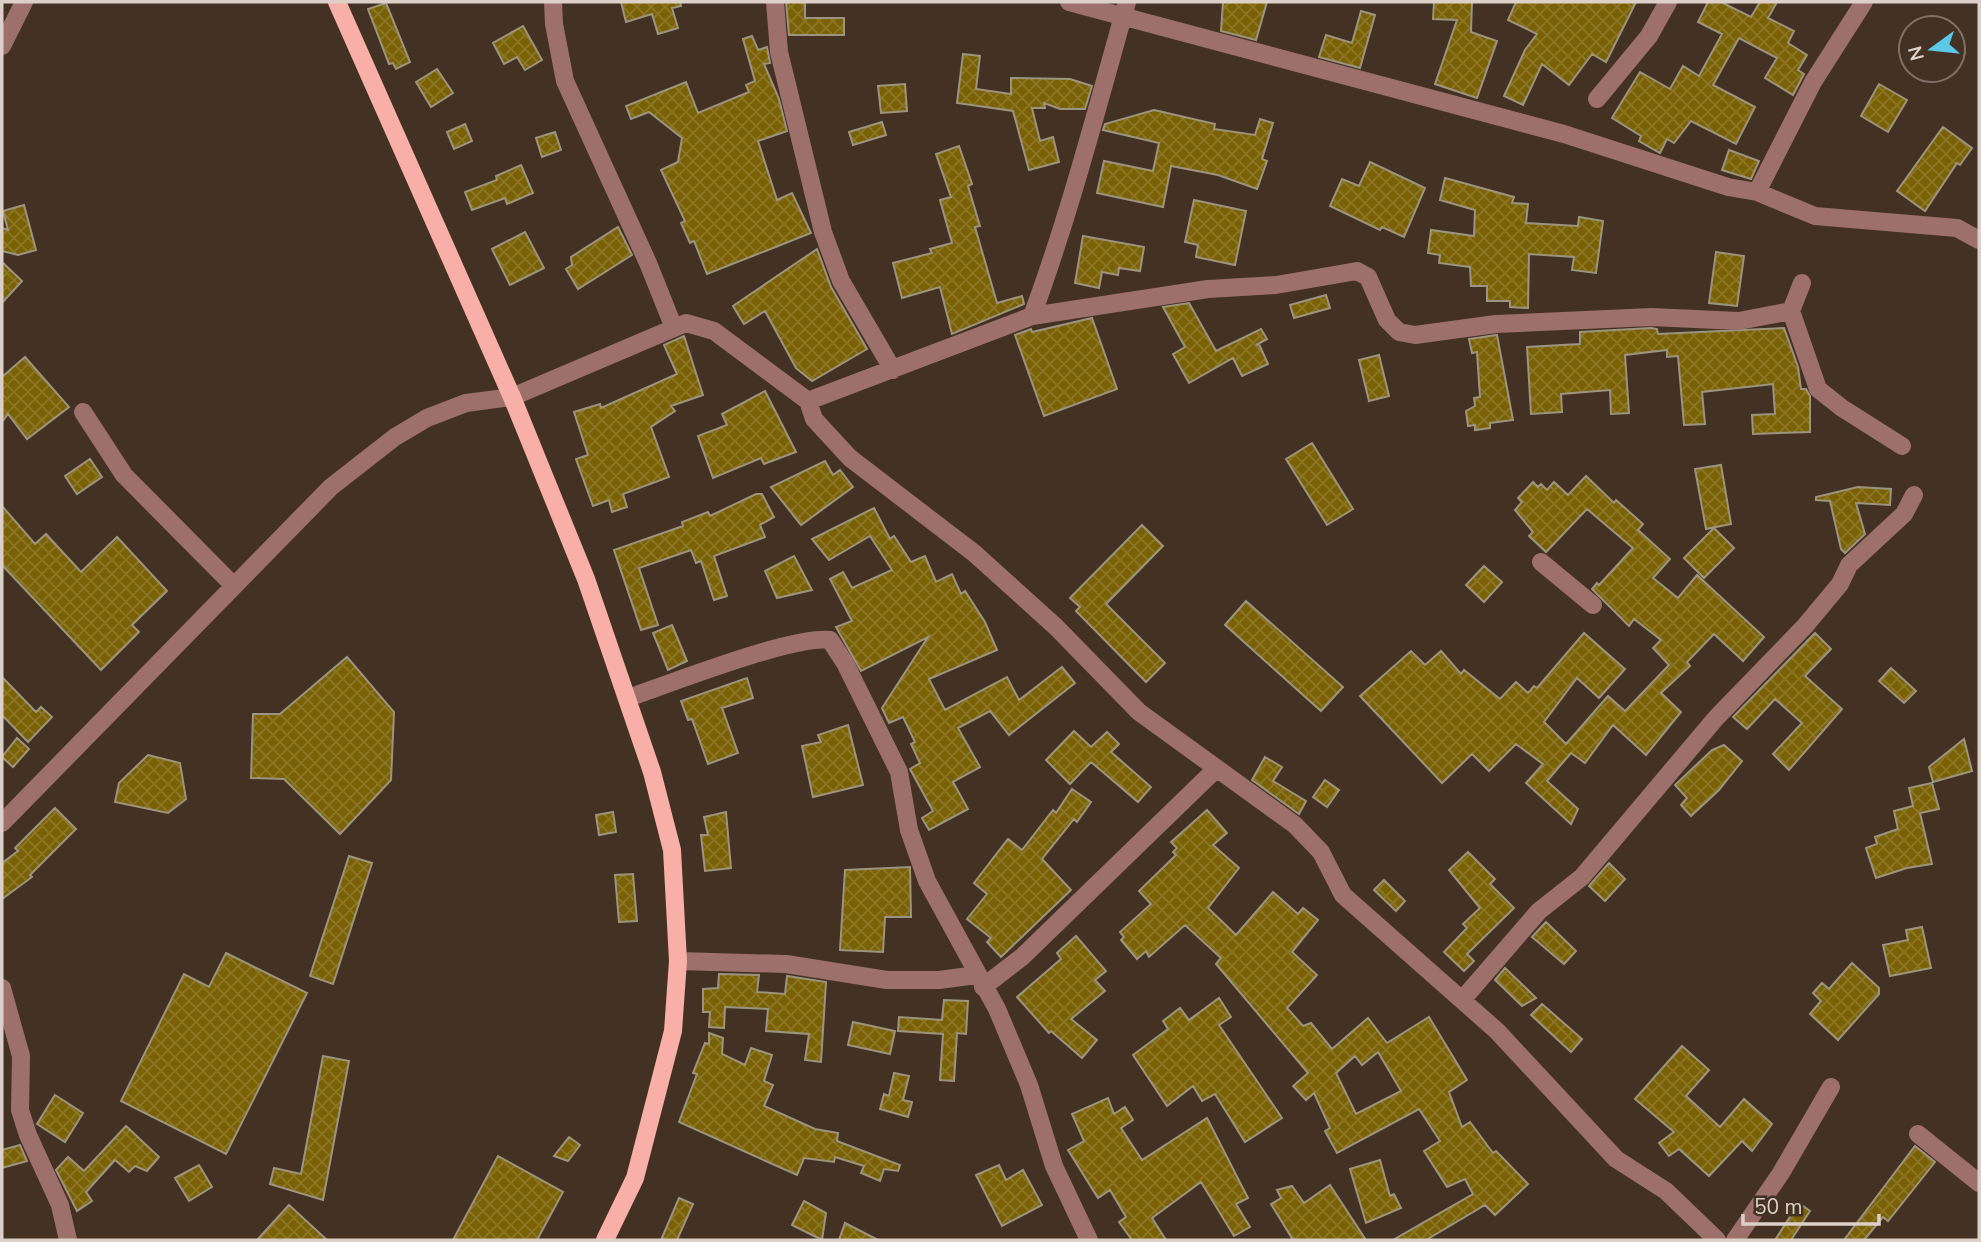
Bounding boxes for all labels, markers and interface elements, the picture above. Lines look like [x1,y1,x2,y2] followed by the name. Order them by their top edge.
[1897,14,1967,84] north arrow
[1902,43,1931,63] text: N
[1743,1182,1880,1226] scale bar
[1754,1193,1803,1221] text: 50 m

